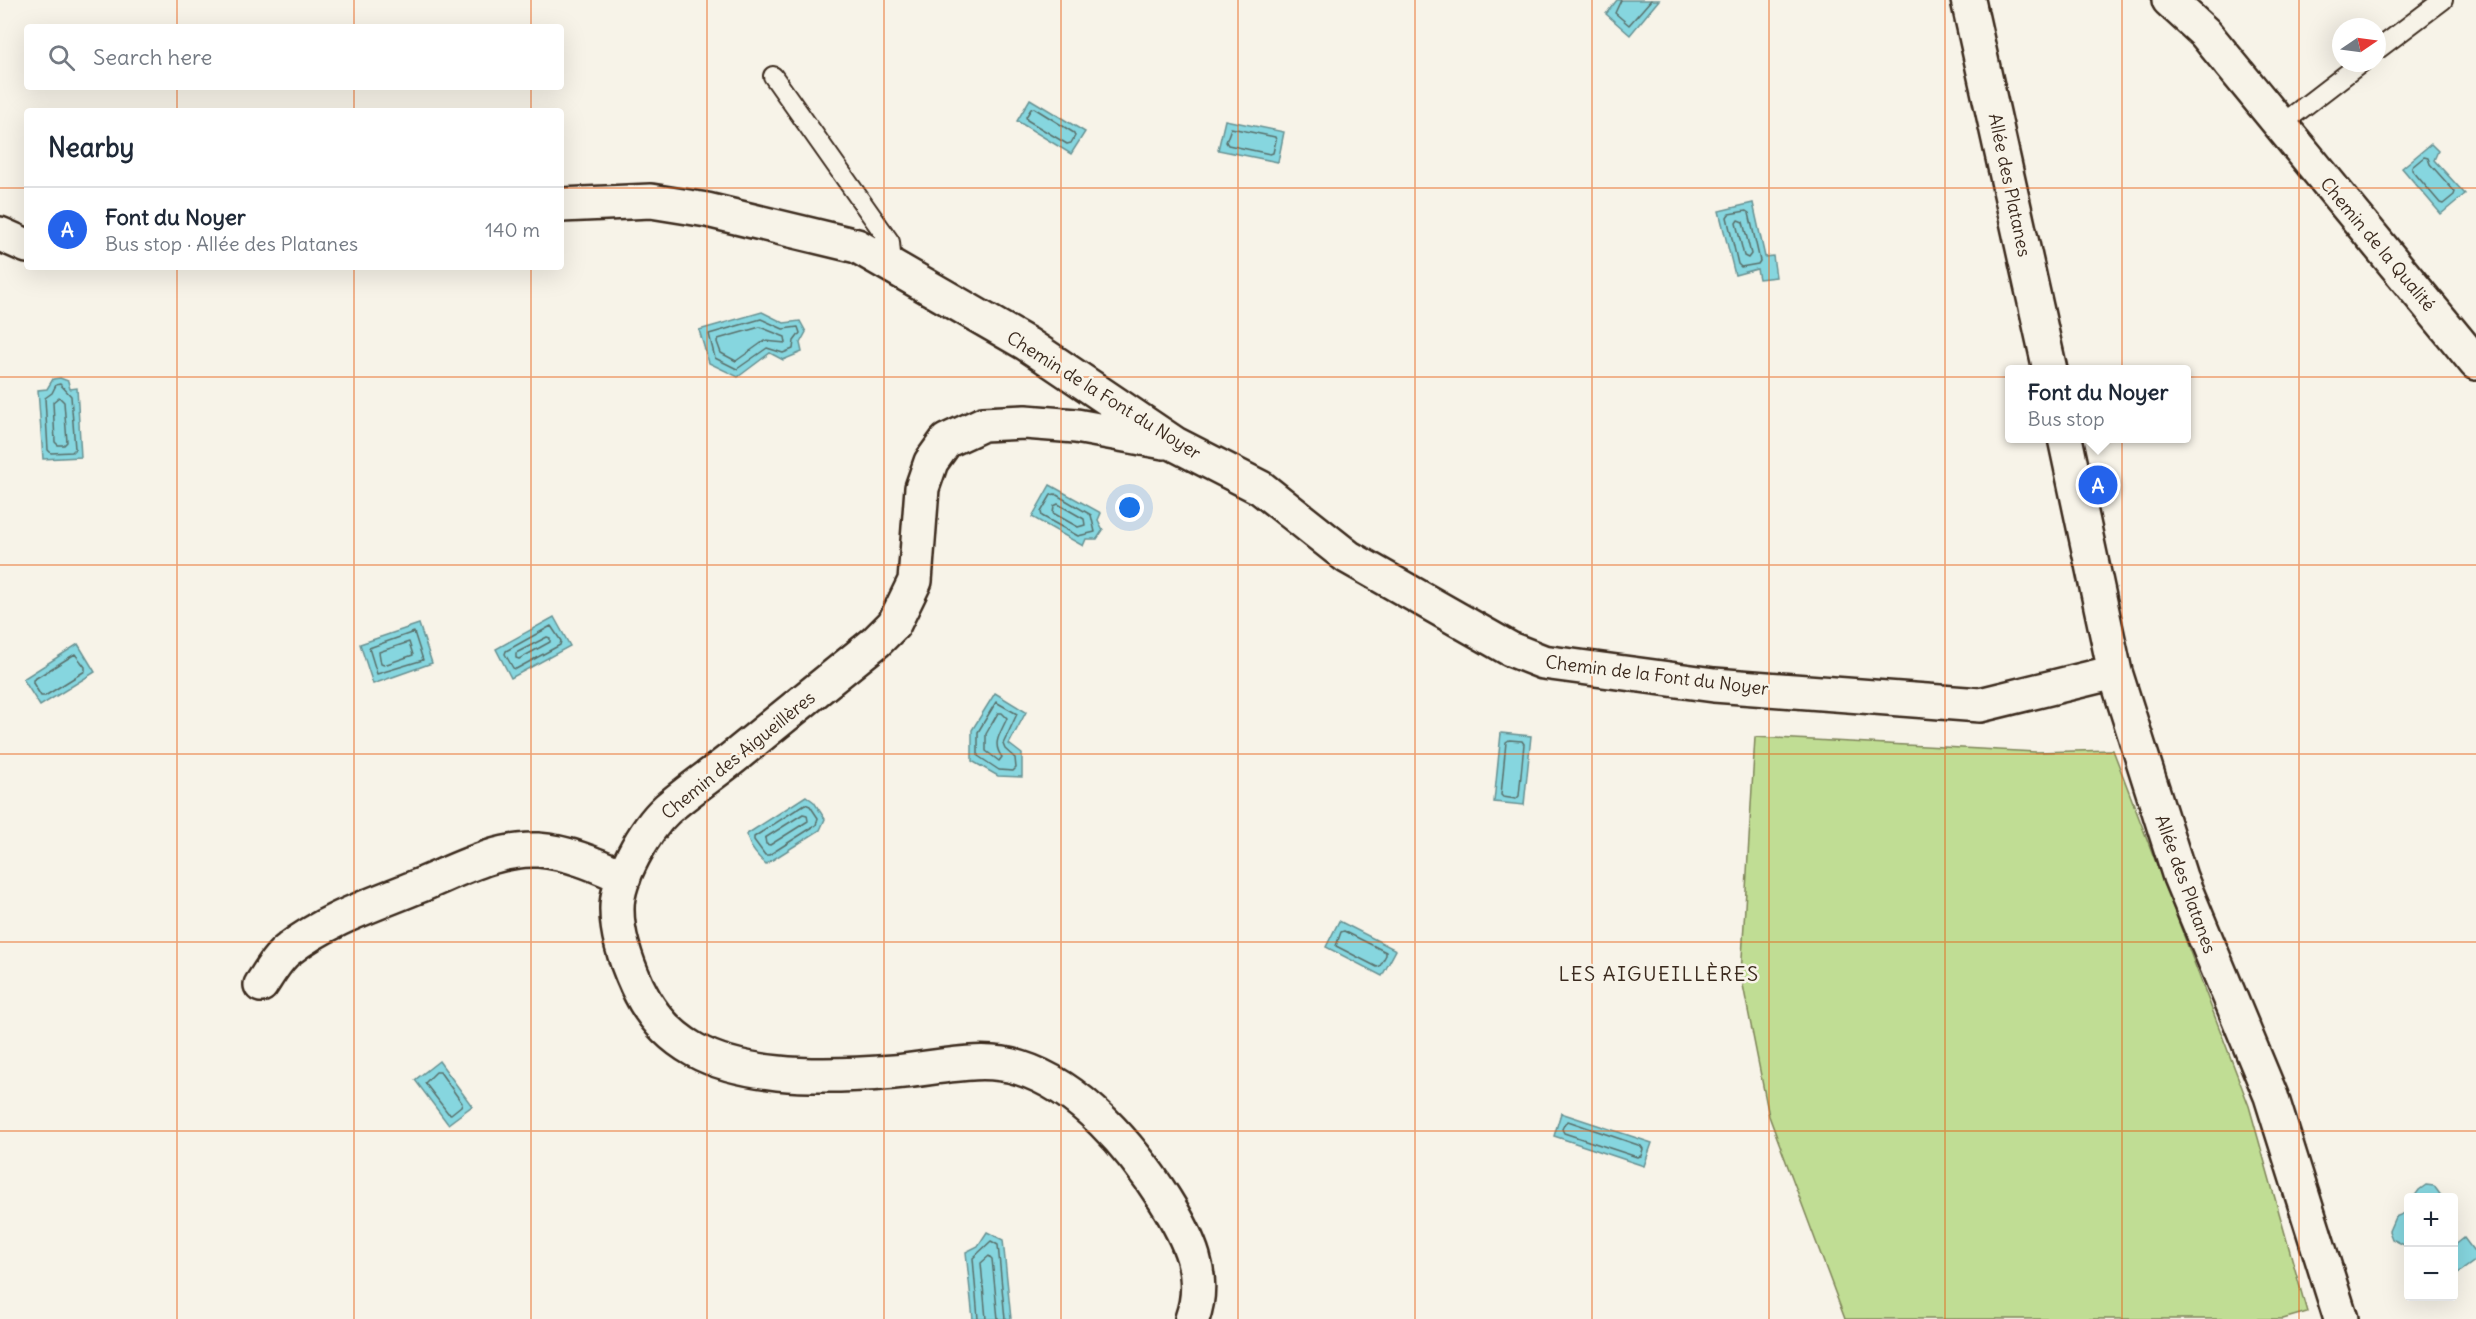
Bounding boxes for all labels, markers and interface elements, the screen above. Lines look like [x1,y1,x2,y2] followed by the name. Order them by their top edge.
[2332,18,2386,72] north arrow
[24,24,564,90] search box
[45,41,78,74] icon: search
[93,43,212,71] text: Search here
[1984,111,2036,259] street label: Allée des Platanes
[48,131,134,164] text: Nearby
[2315,172,2441,316] street label: Chemin de la Qualité
[105,203,246,231] text: Font du Noyer
[61,217,74,242] text: A
[485,217,540,242] text: 140 m
[105,231,358,256] text: Bus stop · Allée des Platanes
[1003,326,1206,465] street label: Chemin de la Font du Noyer
[2005,365,2191,443] popup
[2028,378,2168,406] text: Font du Noyer
[2028,406,2105,431] text: Bus stop
[2078,462,2118,508] pin: A
[1115,493,1144,522] your location
[1544,650,1771,700] street label: Chemin de la Font du Noyer
[656,686,820,824] street label: Chemin des Aigueillères
[2150,812,2222,956] street label: Allée des Platanes
[1558,961,1760,986] district label: LES AIGUEILLÈRES
[2404,1193,2458,1301] map controls
[2404,1193,2458,1247] button: +
[2404,1247,2458,1301] button: −

